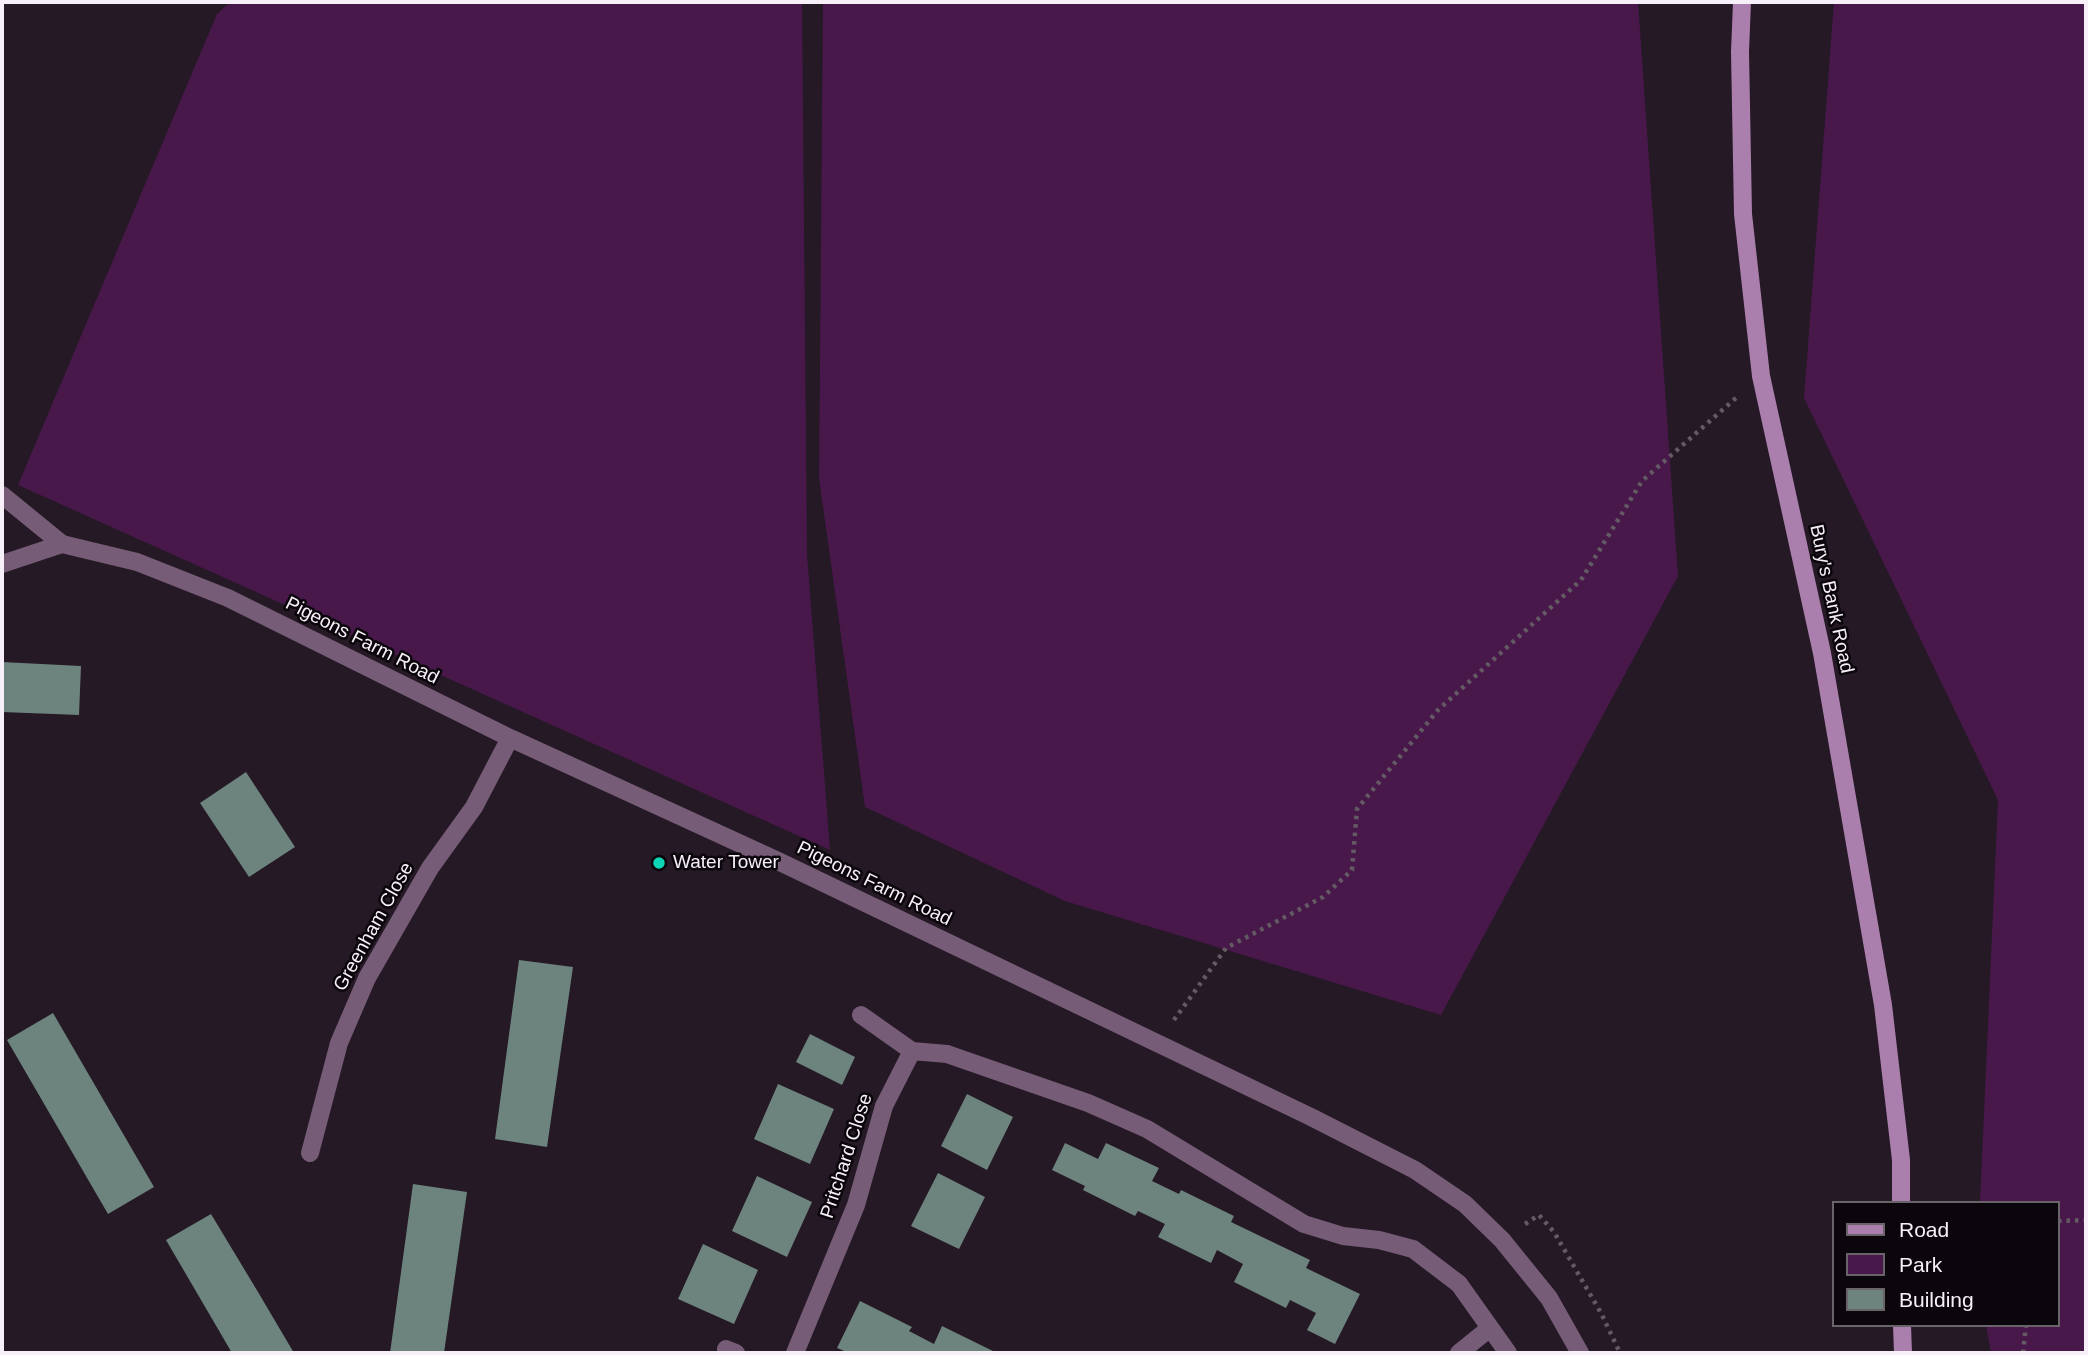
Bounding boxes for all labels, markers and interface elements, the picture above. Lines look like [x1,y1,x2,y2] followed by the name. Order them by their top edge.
[1804,523,1858,675] street label: Bury's Bank Road
[282,592,442,690] street label: Pigeons Farm Road
[793,837,955,931] street label: Pigeons Farm Road
[673,852,779,874] place label: Water Tower
[651,855,667,871] marker: Water Tower
[329,859,419,995] street label: Greenham Close
[816,1091,878,1221] street label: Pritchard Close
[1832,1201,2060,1327] legend
[1899,1218,1949,1241] text: Road
[1899,1253,1942,1276] text: Park
[1899,1288,1974,1311] text: Building

